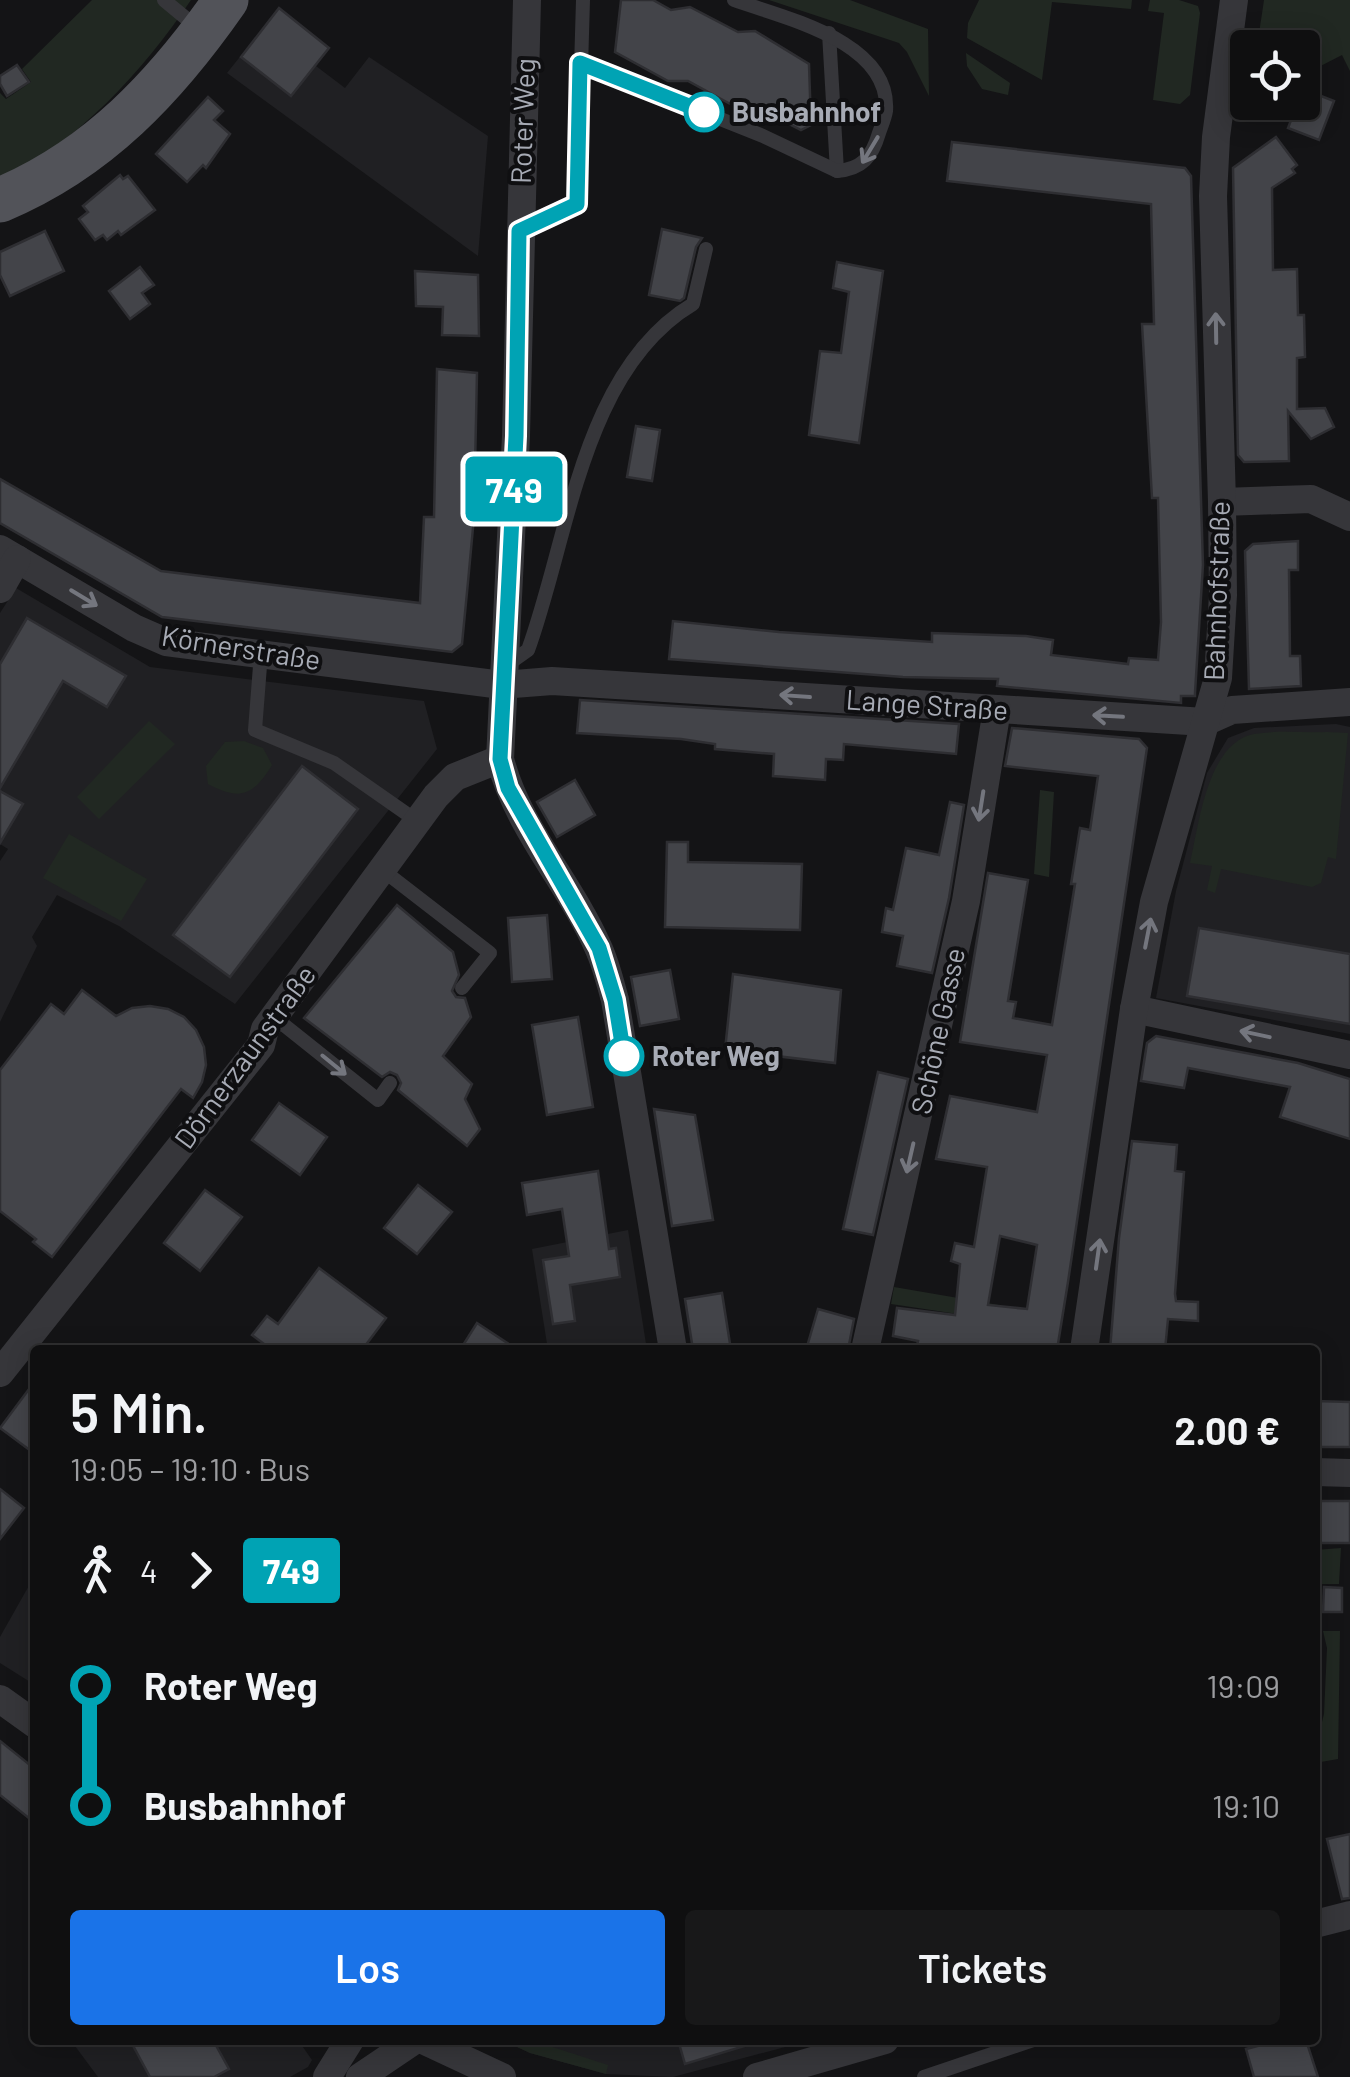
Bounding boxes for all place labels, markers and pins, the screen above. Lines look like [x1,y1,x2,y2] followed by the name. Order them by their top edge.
[685,93,723,131] marker: Busbahnhof
[732,94,881,128] place label: Busbahnhof
[605,1037,643,1075] marker: Roter Weg
[652,1038,780,1072] place label: Roter Weg

